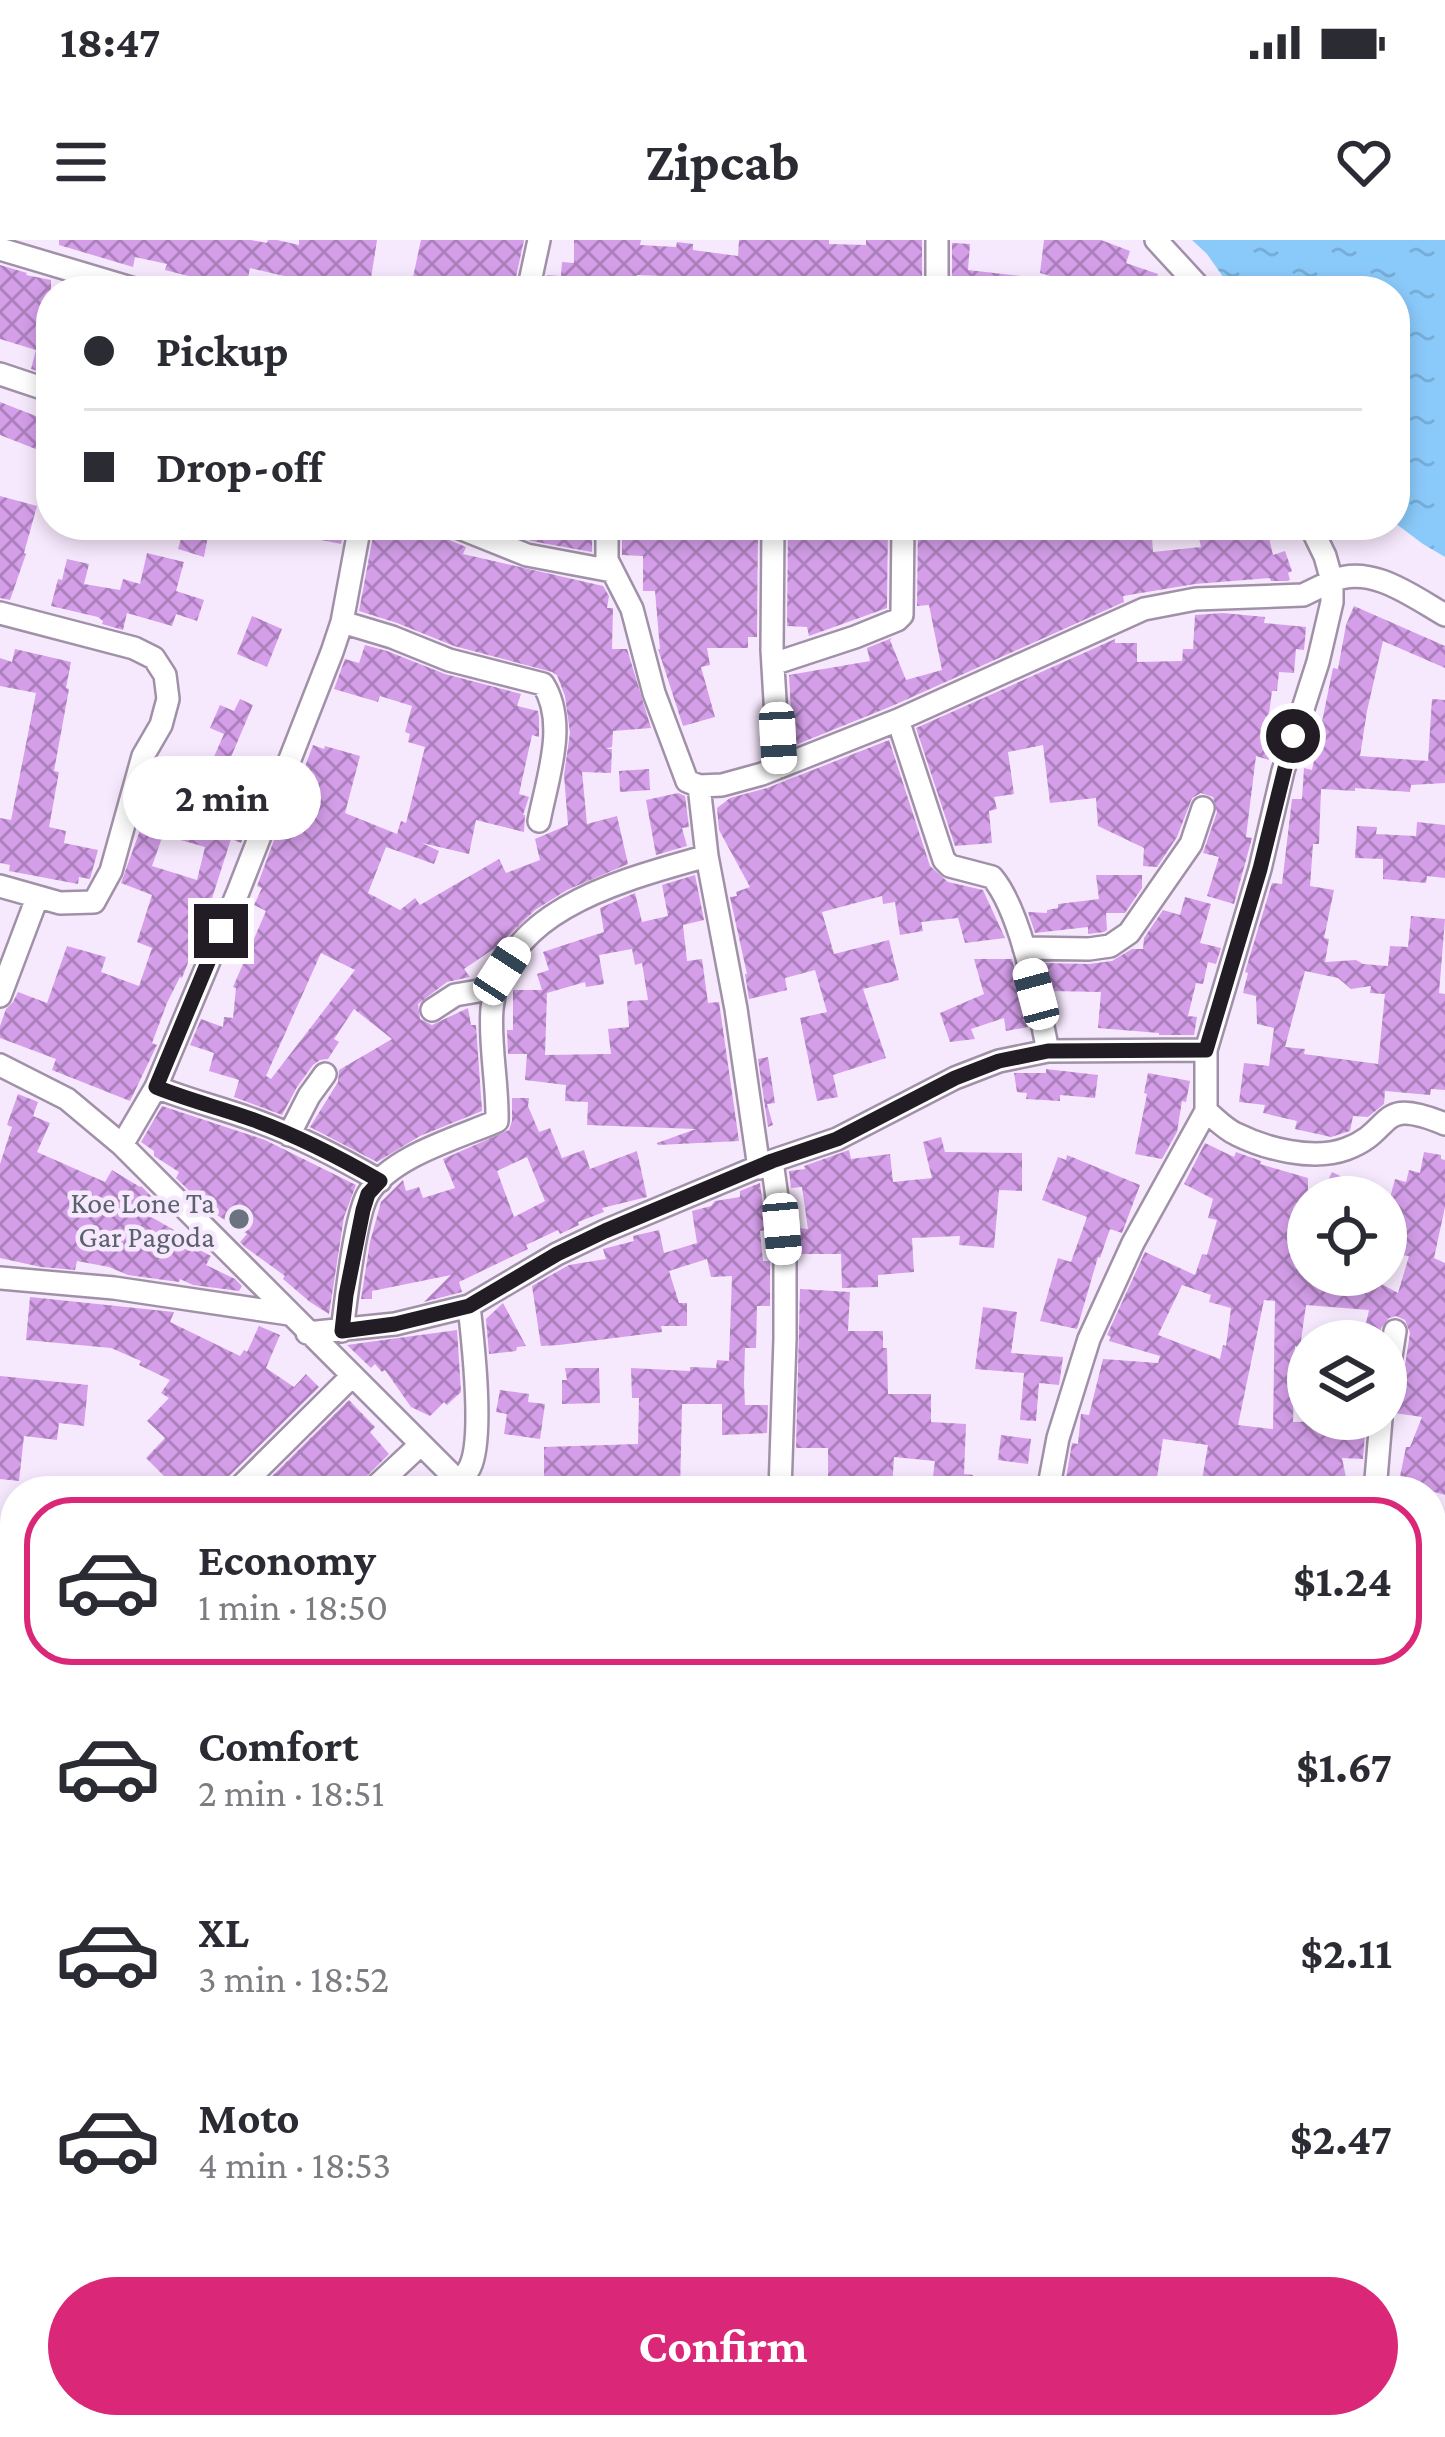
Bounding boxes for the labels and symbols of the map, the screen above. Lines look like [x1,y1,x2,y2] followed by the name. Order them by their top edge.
[758,701,798,775] car
[1266,709,1320,763] route start
[122,757,320,841] callout: 2 min
[194,904,248,958] route end
[467,931,537,1011] car
[1009,955,1063,1033] car
[70,1186,215,1254] place label: Koe Lone Ta Gar Pagoda
[761,1192,803,1266] car
[226,1206,252,1232] marker: Koe Lone Ta Gar Pagoda

